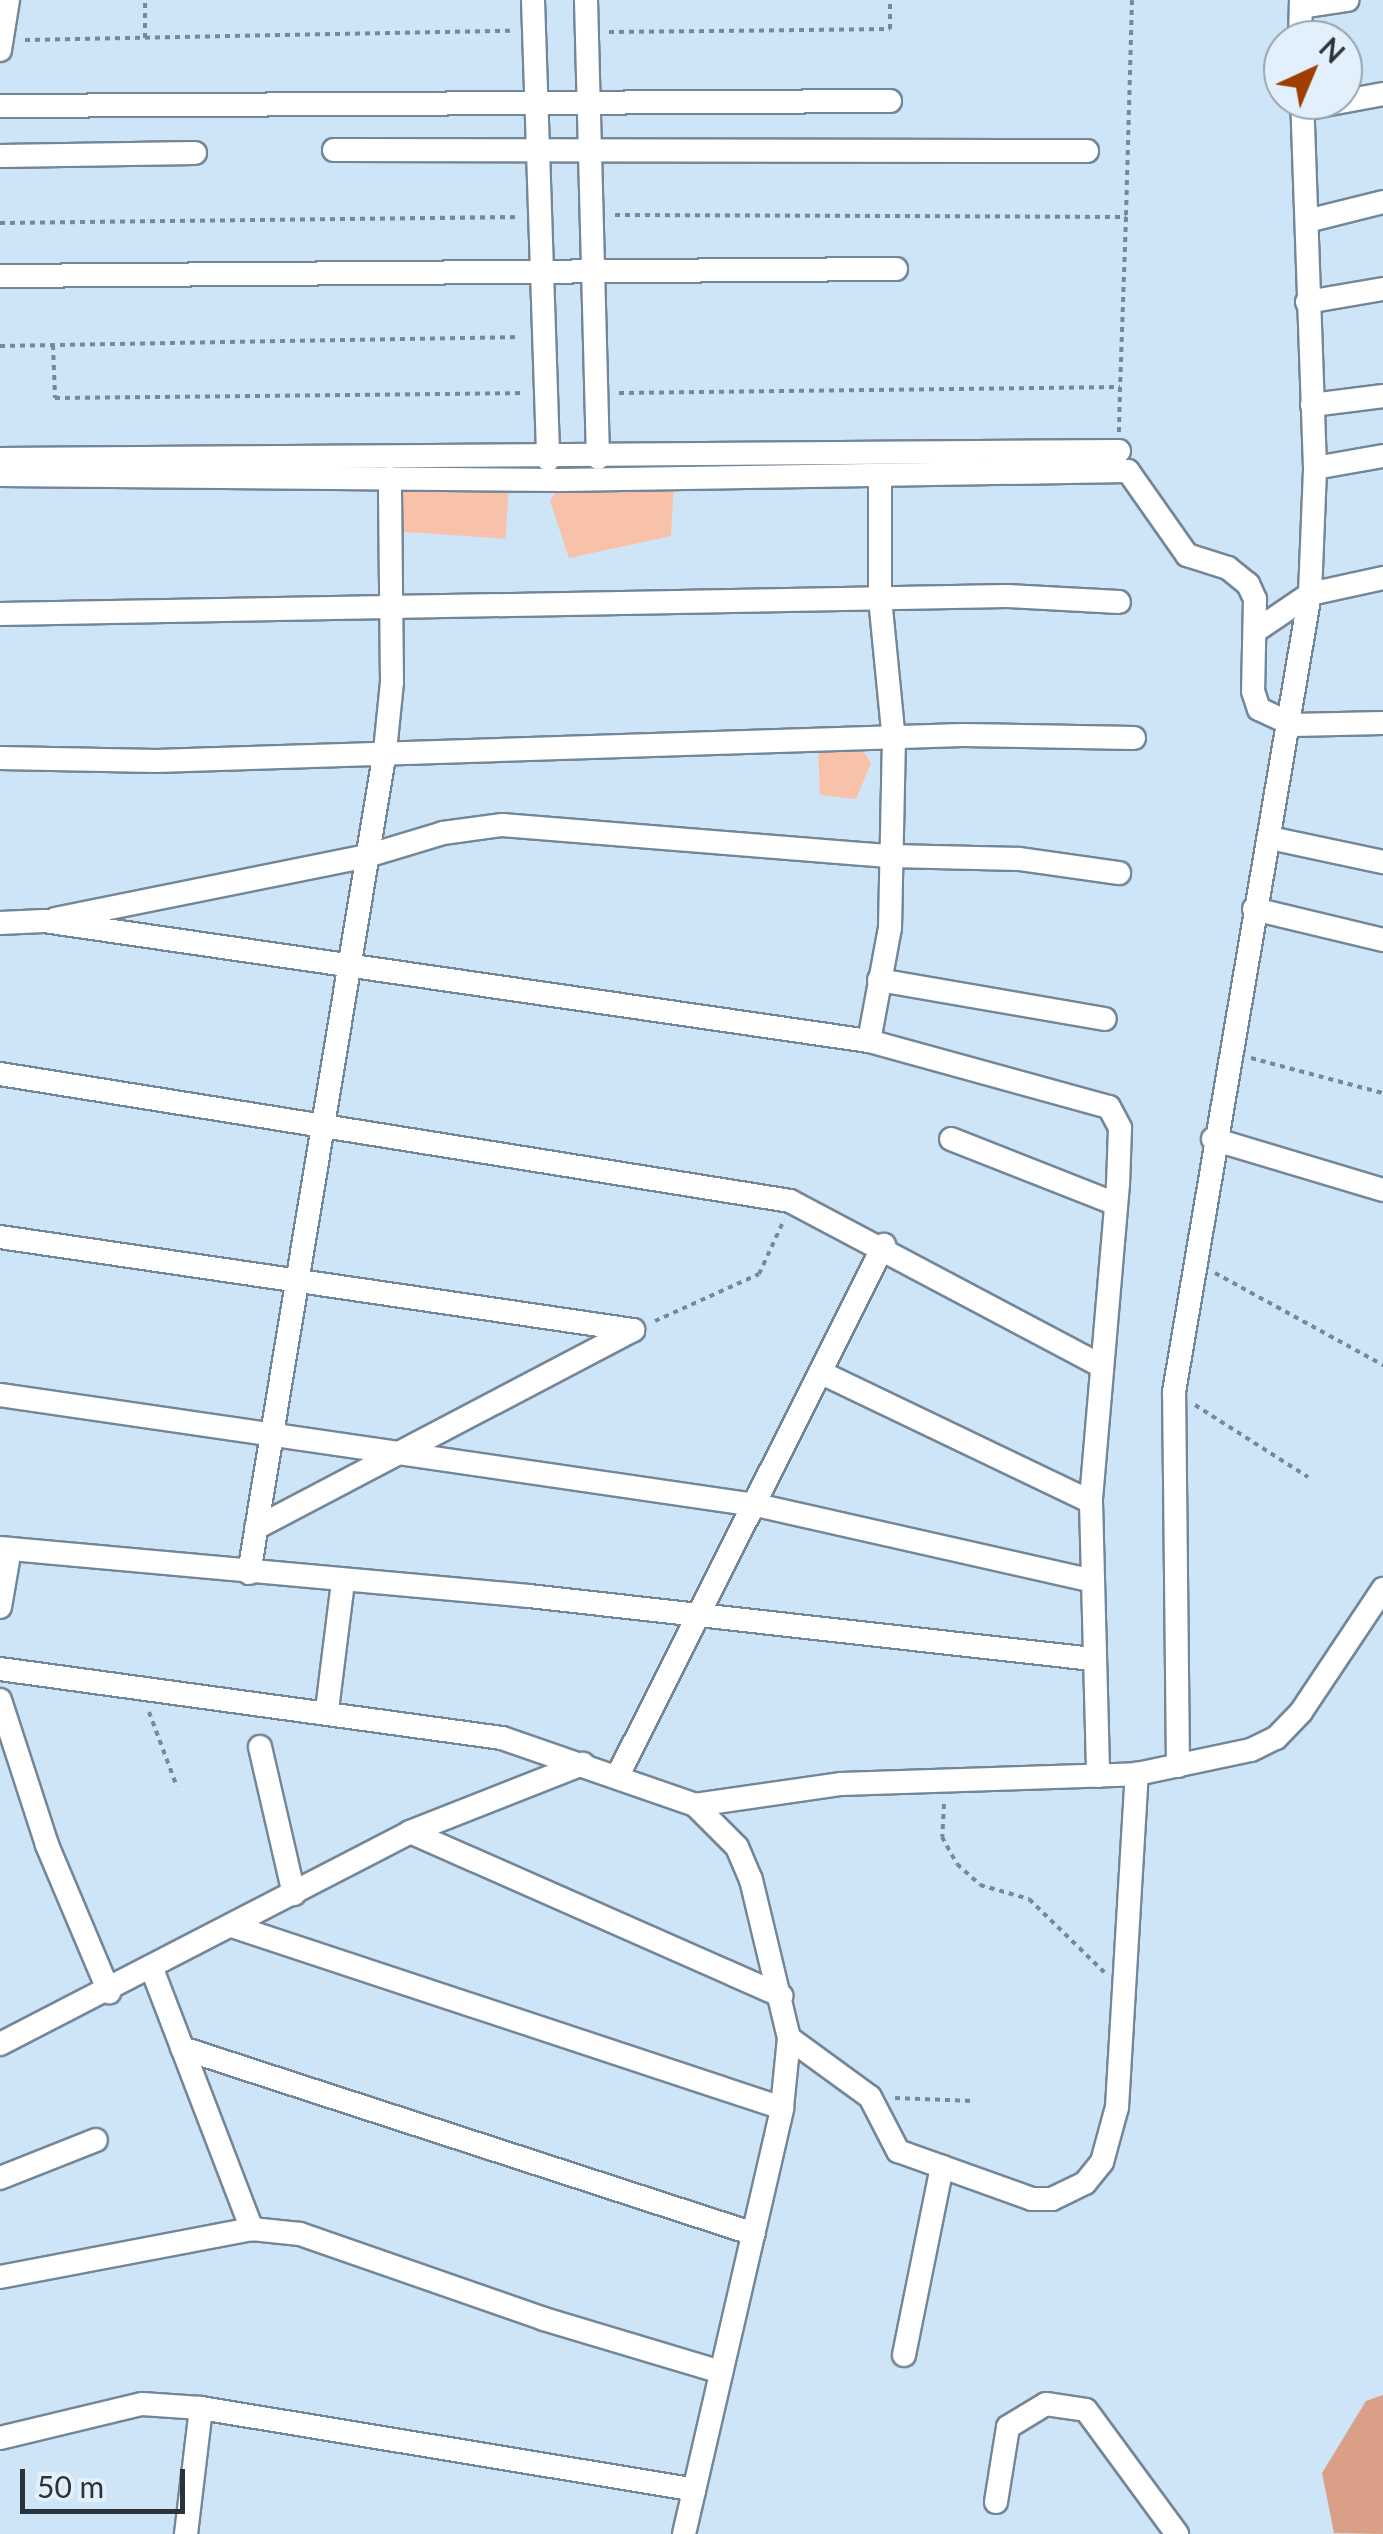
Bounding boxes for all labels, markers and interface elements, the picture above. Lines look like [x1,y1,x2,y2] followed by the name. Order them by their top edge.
[1263,20,1363,120] north arrow
[1313,30,1352,70] text: N
[25,2449,190,2511] scale bar
[37,2468,104,2504] text: 50 m

